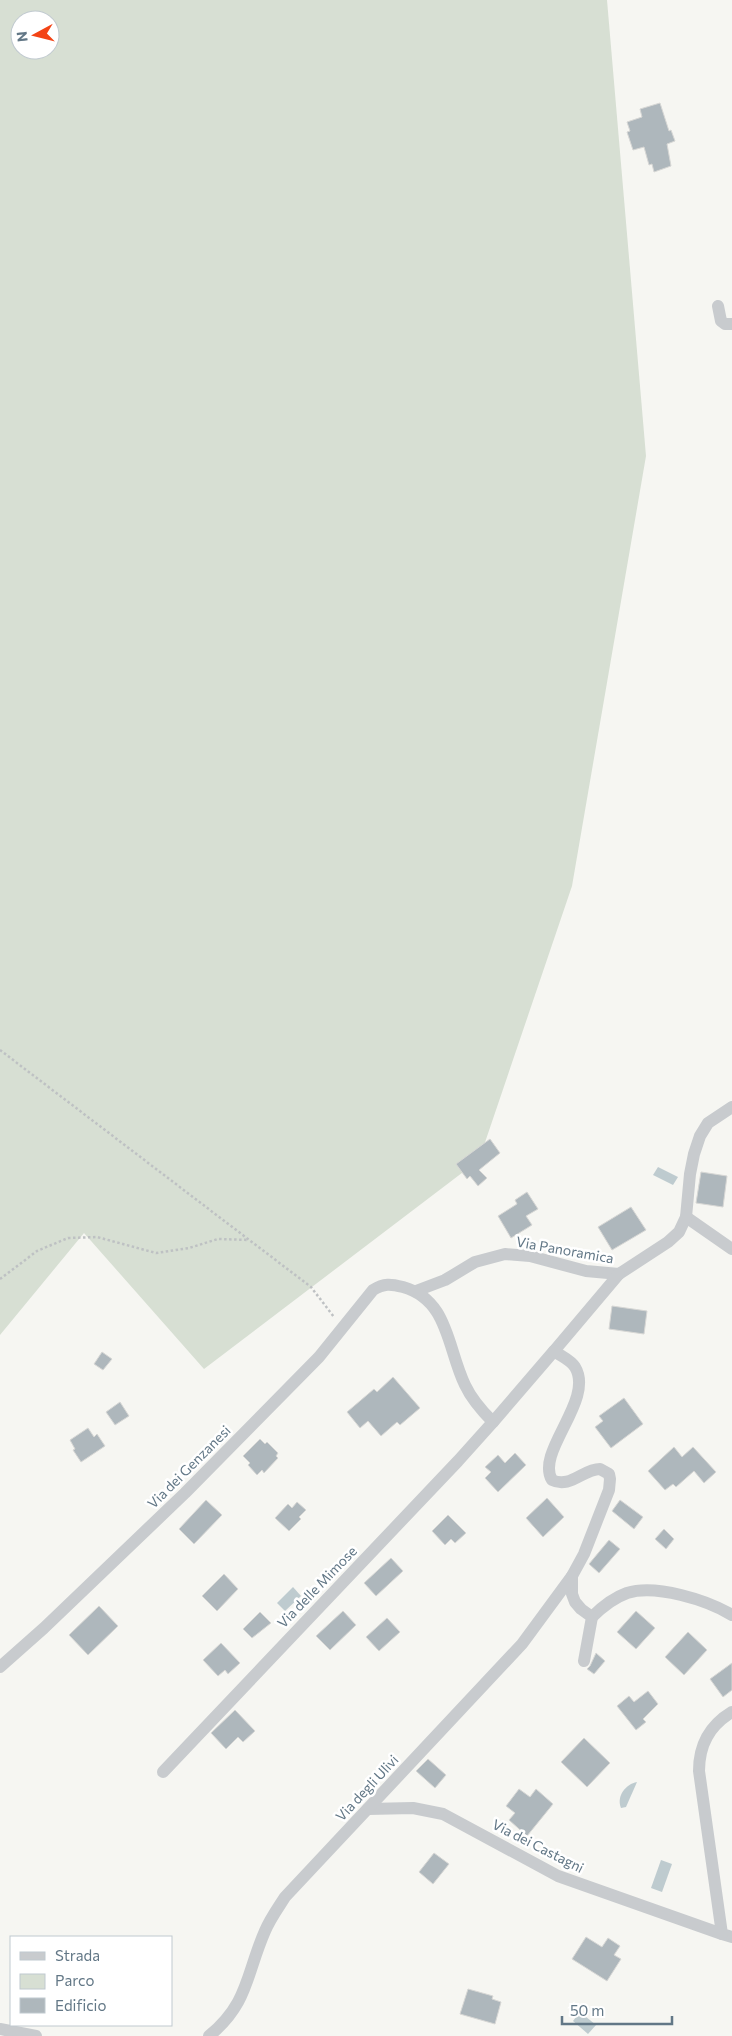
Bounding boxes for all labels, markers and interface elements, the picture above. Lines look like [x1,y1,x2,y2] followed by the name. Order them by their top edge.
[10,10,60,60] north arrow
[13,30,31,43] text: N
[515,1233,615,1266] street label: Via Panoramica
[144,1422,234,1512] street label: Via dei Genzanesi
[273,1542,360,1631] street label: Via delle Mimose
[332,1751,402,1824] street label: Via degli Ulivi
[490,1815,587,1876] street label: Via dei Castagni
[10,1936,172,2026] legend
[55,1946,100,1964] text: Strada
[55,1971,94,1989] text: Parco
[562,1994,672,2026] scale bar
[55,1996,106,2014] text: Edificio
[570,2001,604,2019] text: 50 m

